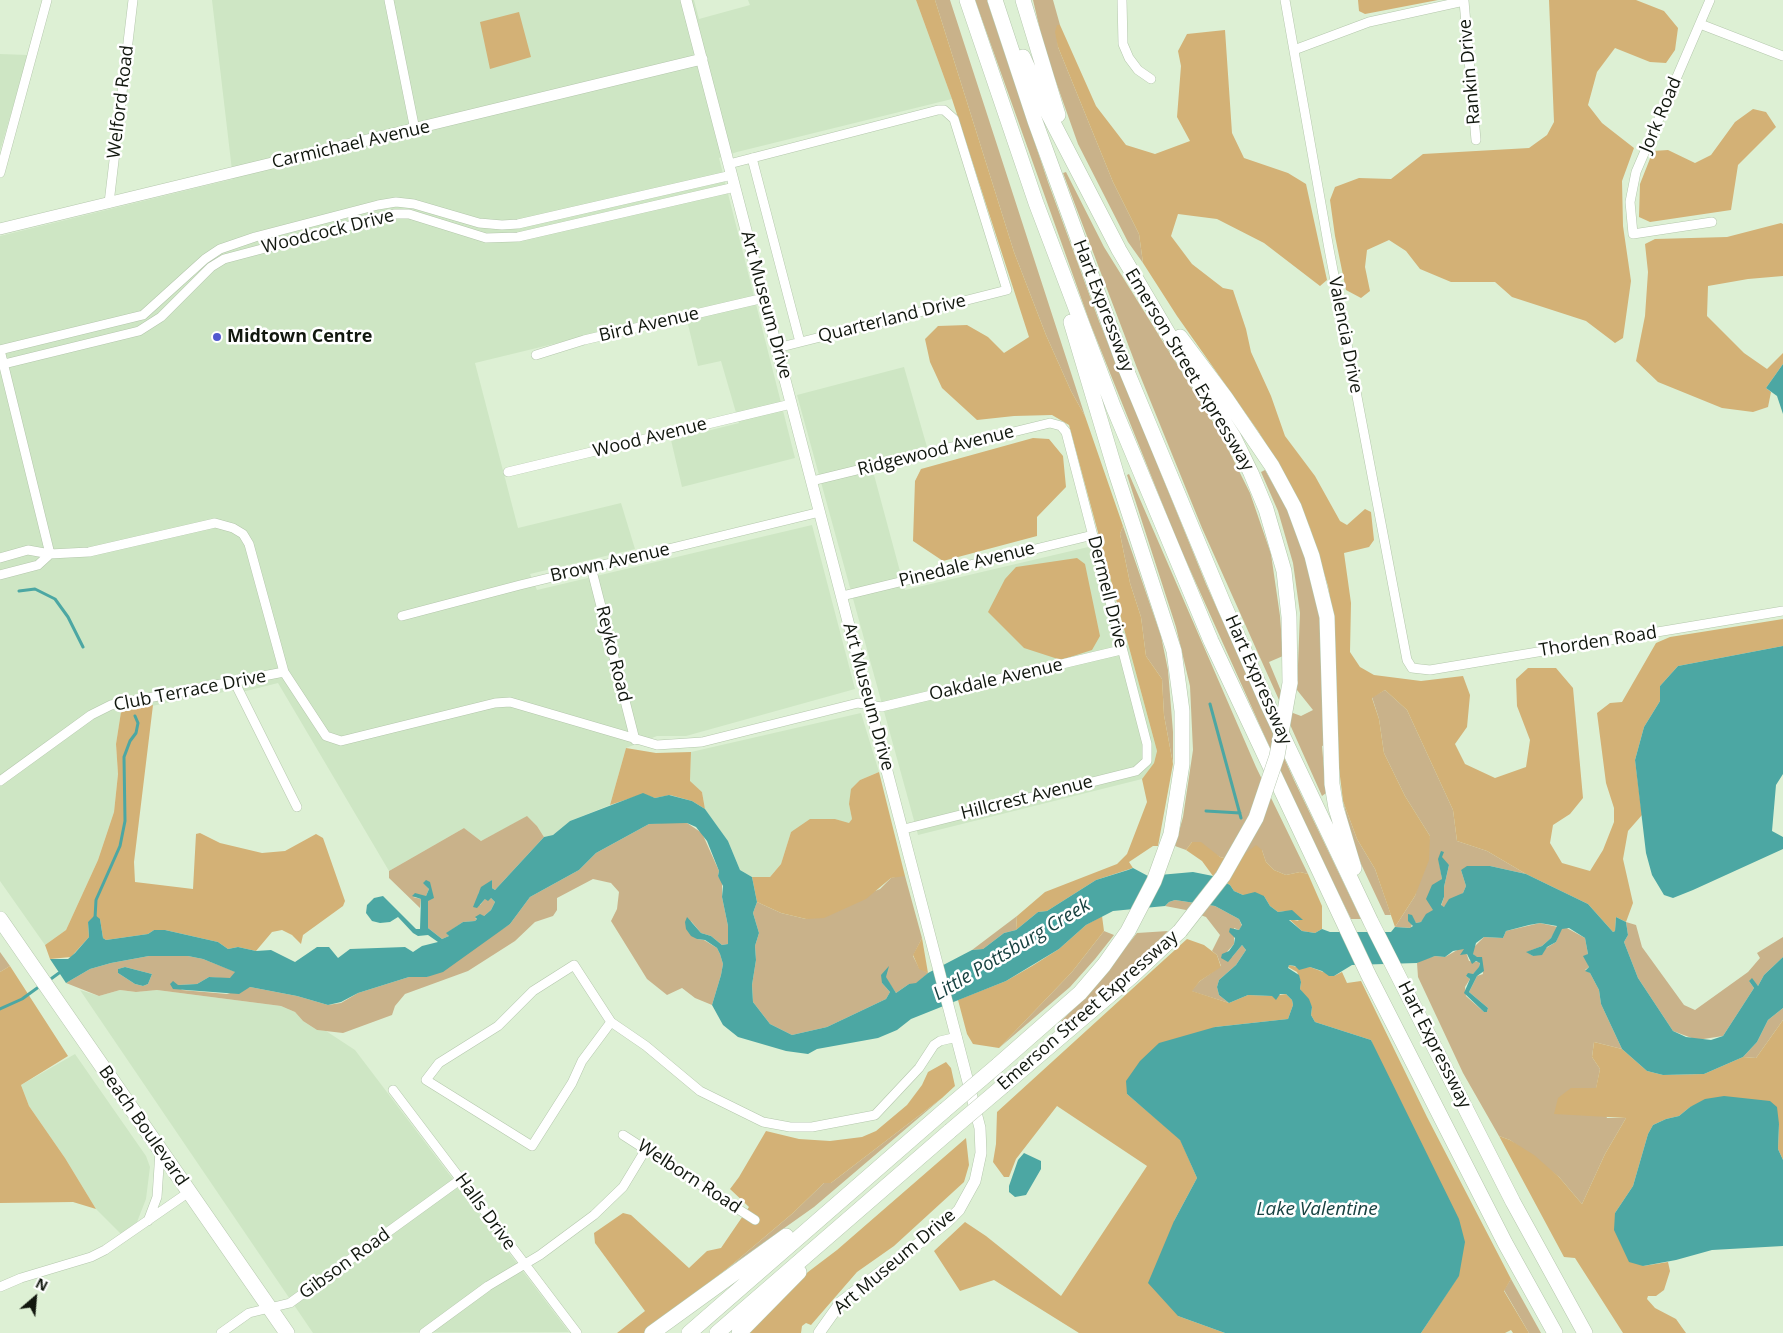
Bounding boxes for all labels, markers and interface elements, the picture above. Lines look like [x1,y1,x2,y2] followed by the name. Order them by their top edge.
[1455,18,1485,126] street label: Rankin Drive
[103,44,139,160] street label: Welford Road
[1635,74,1687,156] street label: Jork Road
[270,116,432,174] street label: Carmichael Avenue
[260,205,396,259] street label: Woodcock Drive
[736,229,796,381] street label: Art Museum Drive
[1068,237,1138,375] street label: Hart Expressway
[1120,265,1258,475] street label: Emerson Street Expressway
[1323,275,1367,395] street label: Valencia Drive
[816,290,968,348] street label: Quarterland Drive
[597,303,701,347] street label: Bird Avenue
[227,326,372,348] place label: Midtown Centre
[211,331,223,343] marker: Midtown Centre
[591,413,709,463] street label: Wood Avenue
[856,421,1016,481] street label: Ridgewood Avenue
[1083,534,1131,650] street label: Dermell Drive
[897,538,1037,592] street label: Pinedale Avenue
[548,539,672,587] street label: Brown Avenue
[591,604,635,704] street label: Reyko Road
[1220,612,1296,748] street label: Hart Expressway
[838,621,898,773] street label: Art Museum Drive
[1538,622,1658,662] street label: Thorden Road
[927,654,1065,706] street label: Oakdale Avenue
[112,666,268,716] street label: Club Terrace Drive
[959,771,1095,825] street label: Hillcrest Avenue
[929,894,1095,1006] water label: Little Pottsburg Creek
[993,927,1183,1095] street label: Emerson Street Expressway
[1393,978,1475,1112] street label: Hart Expressway
[94,1062,192,1190] street label: Beach Boulevard
[633,1135,745,1219] street label: Welborn Road
[450,1169,520,1255] street label: Halls Drive
[1256,1199,1378,1221] water label: Lake Valentine
[830,1205,960,1319] street label: Art Museum Drive
[295,1224,395,1304] street label: Gibson Road
[10,1273,60,1323] north arrow
[33,1273,51,1295] text: N

